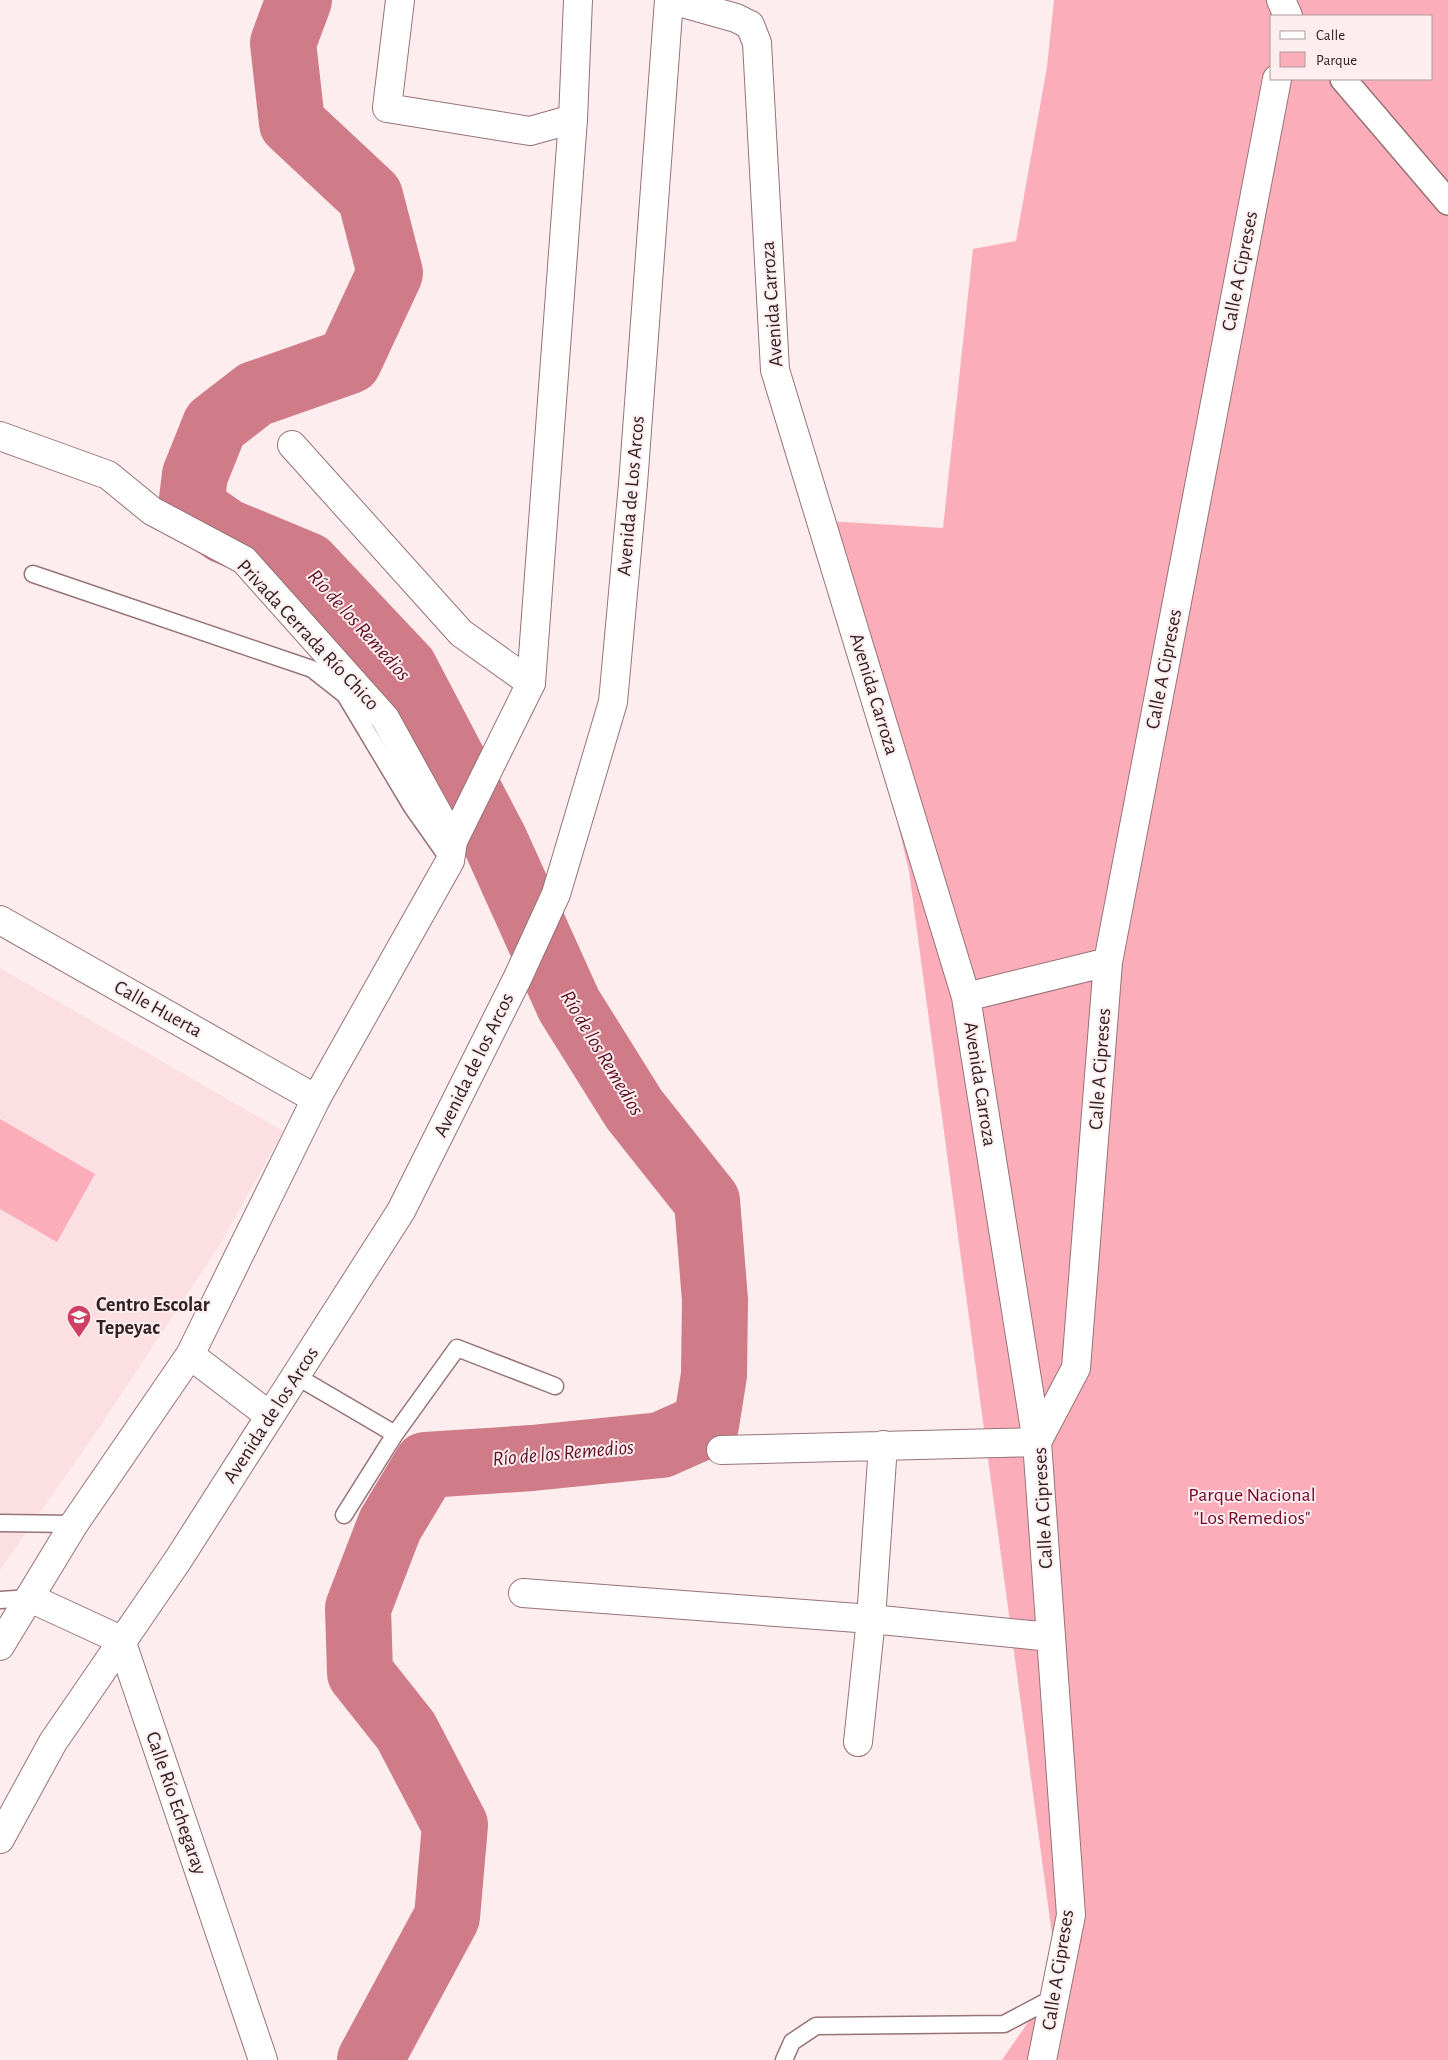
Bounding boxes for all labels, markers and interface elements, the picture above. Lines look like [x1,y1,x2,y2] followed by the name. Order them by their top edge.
[1270,15,1433,80] legend
[1316,28,1345,43] text: Calle
[1316,53,1357,68] text: Parque
[1219,209,1261,333] street label: Calle A Cipreses
[758,240,786,368] street label: Avenida Carroza
[614,415,648,577] street label: Avenida de Los Arcos
[233,556,383,714] street label: Privada Cerrada Río Chico
[304,565,414,685] water label: Río de los Remedios
[1143,607,1185,731] street label: Calle A Cipreses
[846,631,902,757] street label: Avenida Carroza
[111,977,205,1041] street label: Calle Huerta
[557,987,648,1119] water label: Río de los Remedios
[430,990,518,1140] street label: Avenida de los Arcos
[1086,1008,1114,1130] street label: Calle A Cipreses
[960,1020,1000,1148] street label: Avenida Carroza
[96,1295,210,1338] place label: Centro Escolar Tepeyac
[66,1304,92,1338] school or university icon: Centro Escolar Tepeyac
[220,1343,322,1487] street label: Avenida de los Arcos
[492,1436,635,1470] water label: Río de los Remedios
[1030,1447,1056,1569] street label: Calle A Cipreses
[1188,1485,1316,1528] park label: Parque Nacional "Los Remedios"
[142,1729,210,1877] street label: Calle Río Echegaray
[1039,1908,1077,2032] street label: Calle A Cipreses

